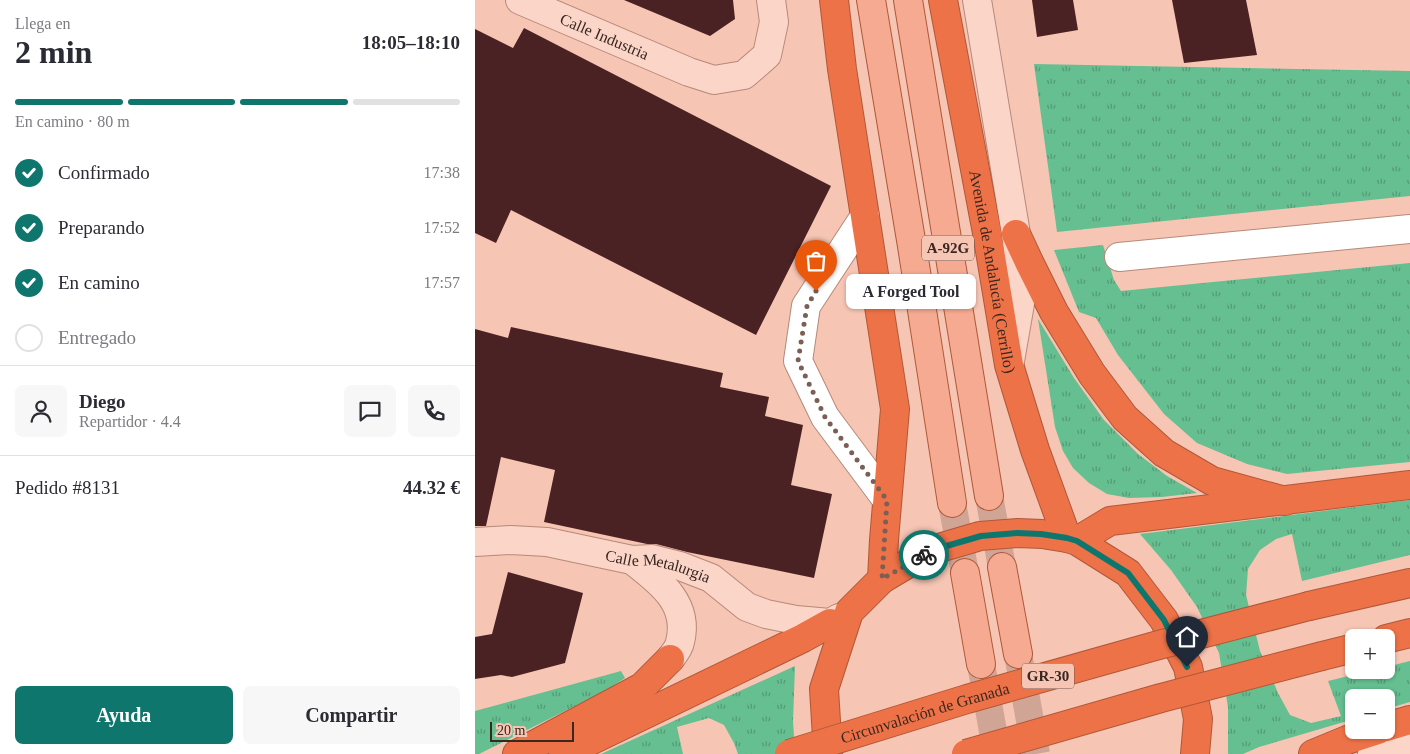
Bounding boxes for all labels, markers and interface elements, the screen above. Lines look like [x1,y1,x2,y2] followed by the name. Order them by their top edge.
[558,10,652,62] street label: Calle Industria
[15,15,71,32] text: Llega en
[362,32,460,53] text: 18:05–18:10
[15,34,92,70] text: 2 min
[15,113,130,130] text: En camino · 80 m
[15,159,43,187] icon: check
[58,162,150,183] text: Confirmado
[424,164,460,181] text: 17:38
[967,169,1019,375] street label: Avenida de Andalucía (Cerrillo)
[15,214,43,242] icon: check
[58,217,145,238] text: Preparando
[424,219,460,236] text: 17:52
[922,236,974,260] road number: A-92G
[795,240,837,291] pin
[802,247,830,275] icon: bag
[15,269,43,297] icon: check
[58,272,140,293] text: En camino
[424,274,460,291] text: 17:57
[846,274,976,308] callout: A Forged Tool
[863,283,959,300] text: A Forged Tool
[58,327,136,348] text: Entregado
[15,385,67,437] button: person
[344,385,396,437] button: chat
[408,385,460,437] button: phone
[79,391,125,412] text: Diego
[79,413,181,430] text: Repartidor · 4.4
[15,477,120,498] text: Pedido #8131
[403,477,460,498] text: 44.32 €
[899,530,949,580] courier
[910,541,938,569] icon: bike
[604,546,713,585] street label: Calle Metalurgia
[1166,616,1208,667] pin
[1173,623,1201,651] icon: home
[1345,629,1395,739] map controls
[1345,629,1395,679] button: +
[1022,664,1074,688] road number: GR-30
[839,679,1011,746] street label: Circunvalación de Granada
[15,686,233,744] button: Ayuda
[243,686,460,744] button: Compartir
[1345,689,1395,739] button: −
[490,719,574,742] scale bar
[497,723,525,738] text: 20 m

